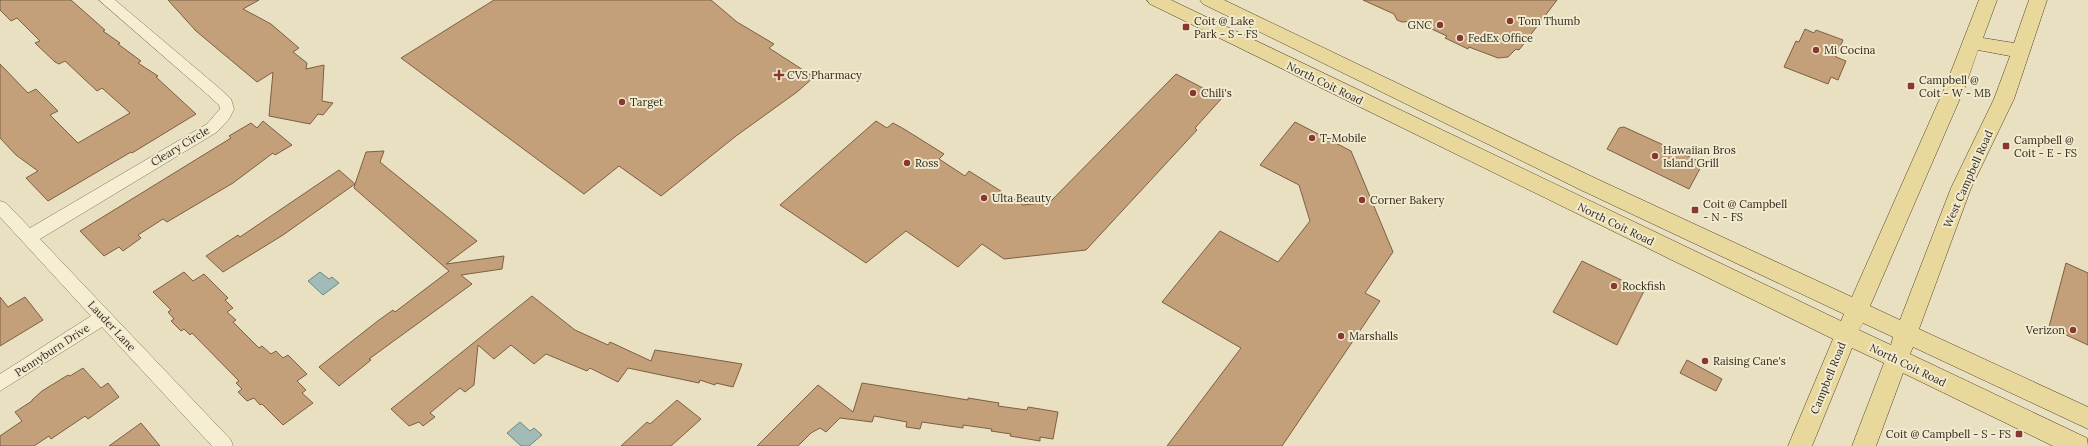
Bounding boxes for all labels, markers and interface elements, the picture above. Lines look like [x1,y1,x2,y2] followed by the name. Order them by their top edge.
[1194,14,1258,41] place label: Coit @ Lake Park - S - FS
[1518,14,1580,28] place label: Tom Thumb
[1505,16,1515,26] marker: Tom Thumb
[1408,18,1432,32] place label: GNC
[1435,20,1445,30] marker: GNC
[1181,22,1191,32] marker: Coit @ Lake Park - S - FS
[1468,31,1533,45] place label: FedEx Office
[1455,33,1465,43] marker: FedEx Office
[1824,43,1876,57] place label: Mi Cocina
[1811,45,1821,55] marker: Mi Cocina
[1284,58,1366,108] street label: North Coit Road
[787,68,862,82] place label: CVS Pharmacy
[774,70,784,80] marker: CVS Pharmacy
[1919,73,1991,100] place label: Campbell @ Coit - W - MB
[1906,81,1916,91] marker: Campbell @ Coit - W - MB
[1201,86,1232,100] place label: Chili's
[1188,88,1198,98] marker: Chili's
[630,95,664,109] place label: Target
[617,97,627,107] marker: Target
[148,123,212,169] street label: Cleary Circle
[1940,128,1996,230] street label: West Campbell Road
[1320,131,1366,145] place label: T-Mobile
[1307,133,1317,143] marker: T-Mobile
[2014,133,2077,160] place label: Campbell @ Coit - E - FS
[2001,141,2011,151] marker: Campbell @ Coit - E - FS
[1663,143,1736,170] place label: Hawaiian Bros Island Grill
[1650,151,1660,161] marker: Hawaiian Bros Island Grill
[915,156,938,170] place label: Ross
[902,158,912,168] marker: Ross
[992,191,1051,205] place label: Ulta Beauty
[979,193,989,203] marker: Ulta Beauty
[1370,193,1444,207] place label: Corner Bakery
[1357,195,1367,205] marker: Corner Bakery
[1703,197,1787,224] place label: Coit @ Campbell - N - FS
[1575,199,1657,249] street label: North Coit Road
[1690,205,1700,215] marker: Coit @ Campbell - N - FS
[1622,279,1666,293] place label: Rockfish
[1609,281,1619,291] marker: Rockfish
[85,298,139,354] street label: Lauder Lane
[12,321,92,379] street label: Pennyburn Drive
[2025,323,2065,337] place label: Verizon
[2068,325,2078,335] marker: Verizon
[1349,329,1398,343] place label: Marshalls
[1336,331,1346,341] marker: Marshalls
[1807,340,1849,416] street label: Campbell Road
[1867,340,1949,390] street label: North Coit Road
[1713,354,1786,368] place label: Raising Cane's
[1700,356,1710,366] marker: Raising Cane's
[1886,427,2011,441] place label: Coit @ Campbell - S - FS
[2014,429,2024,439] marker: Coit @ Campbell - S - FS

